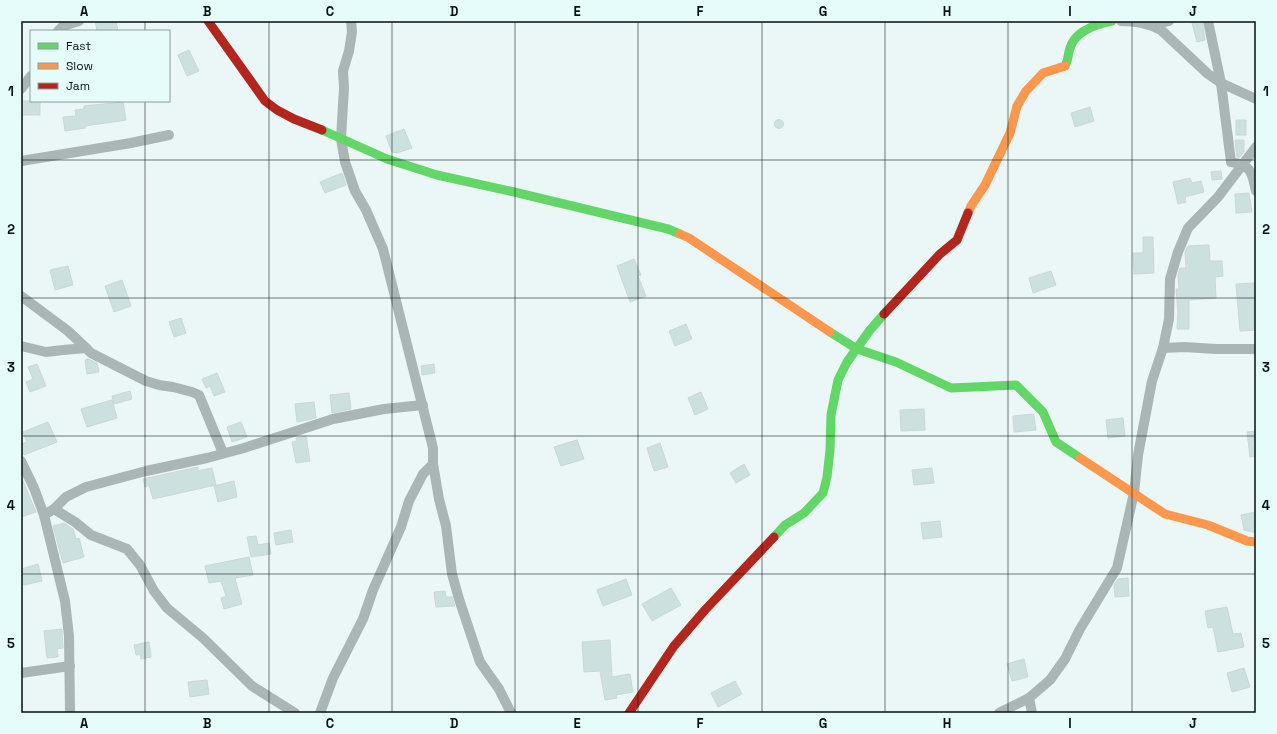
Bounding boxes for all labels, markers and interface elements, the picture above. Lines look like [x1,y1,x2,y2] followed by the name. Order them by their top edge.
[80,3,89,20] text: A
[203,3,212,20] text: B
[326,3,334,20] text: C
[450,3,459,20] text: D
[573,3,581,20] text: E
[697,3,704,20] text: F
[819,3,827,20] text: G
[943,3,951,20] text: H
[1068,3,1072,20] text: I
[1189,3,1197,20] text: J
[30,30,170,102] legend
[66,38,91,54] text: Fast
[66,58,93,74] text: Slow
[66,78,90,94] text: Jam
[8,83,14,100] text: 1
[1263,83,1269,100] text: 1
[7,221,15,238] text: 2
[1262,221,1270,238] text: 2
[7,359,15,376] text: 3
[1262,359,1270,376] text: 3
[7,497,15,514] text: 4
[1262,497,1270,514] text: 4
[7,635,15,652] text: 5
[1262,635,1270,652] text: 5
[80,715,89,732] text: A
[203,715,212,732] text: B
[326,715,334,732] text: C
[450,715,459,732] text: D
[573,715,581,732] text: E
[697,715,704,732] text: F
[819,715,827,732] text: G
[943,715,951,732] text: H
[1068,715,1072,732] text: I
[1189,715,1197,732] text: J

